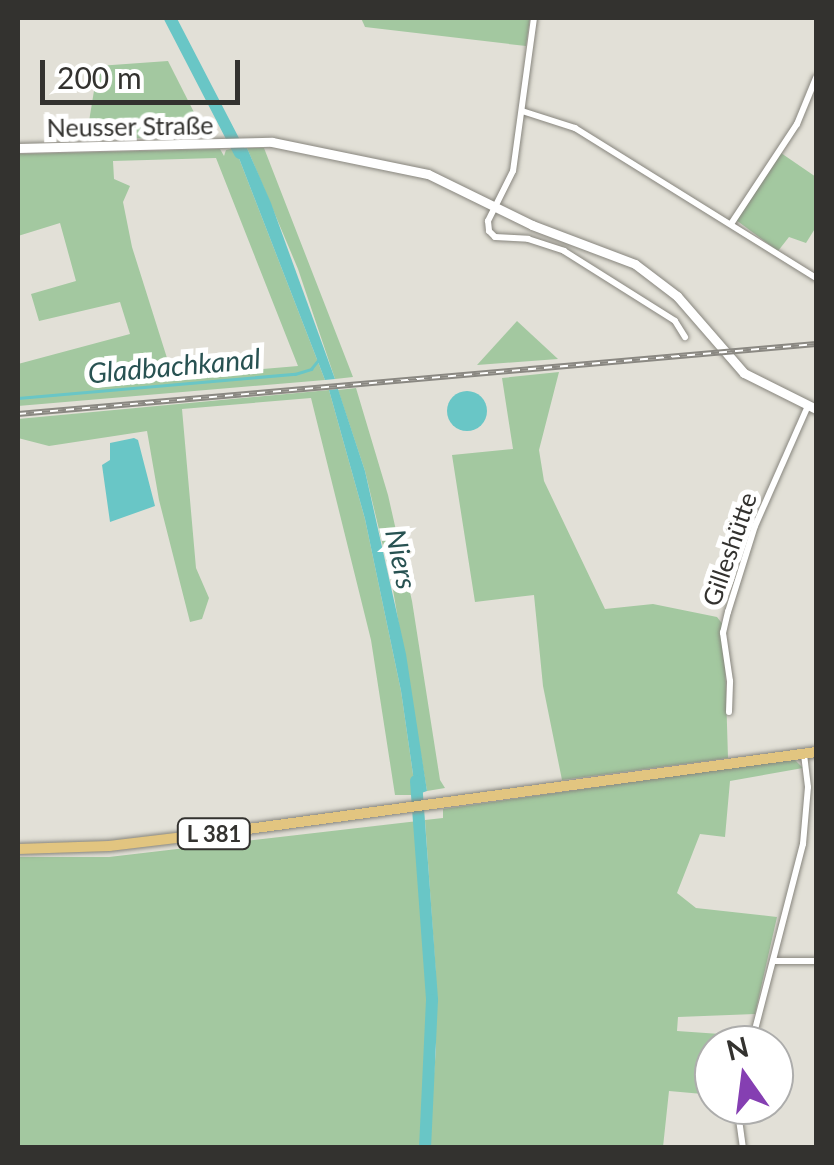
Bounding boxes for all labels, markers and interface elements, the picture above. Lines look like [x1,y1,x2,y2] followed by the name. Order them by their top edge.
[45,40,245,102] scale bar
[57,59,142,95] text: 200 m
[46,110,214,142] street label: Neusser Straße
[86,341,262,389] water label: Gladbachkanal
[696,488,762,610] street label: Gilleshütte
[379,526,425,592] water label: Niers
[174,817,254,851] road number: L 381
[694,1025,794,1125] north arrow
[723,1029,752,1067] text: N

